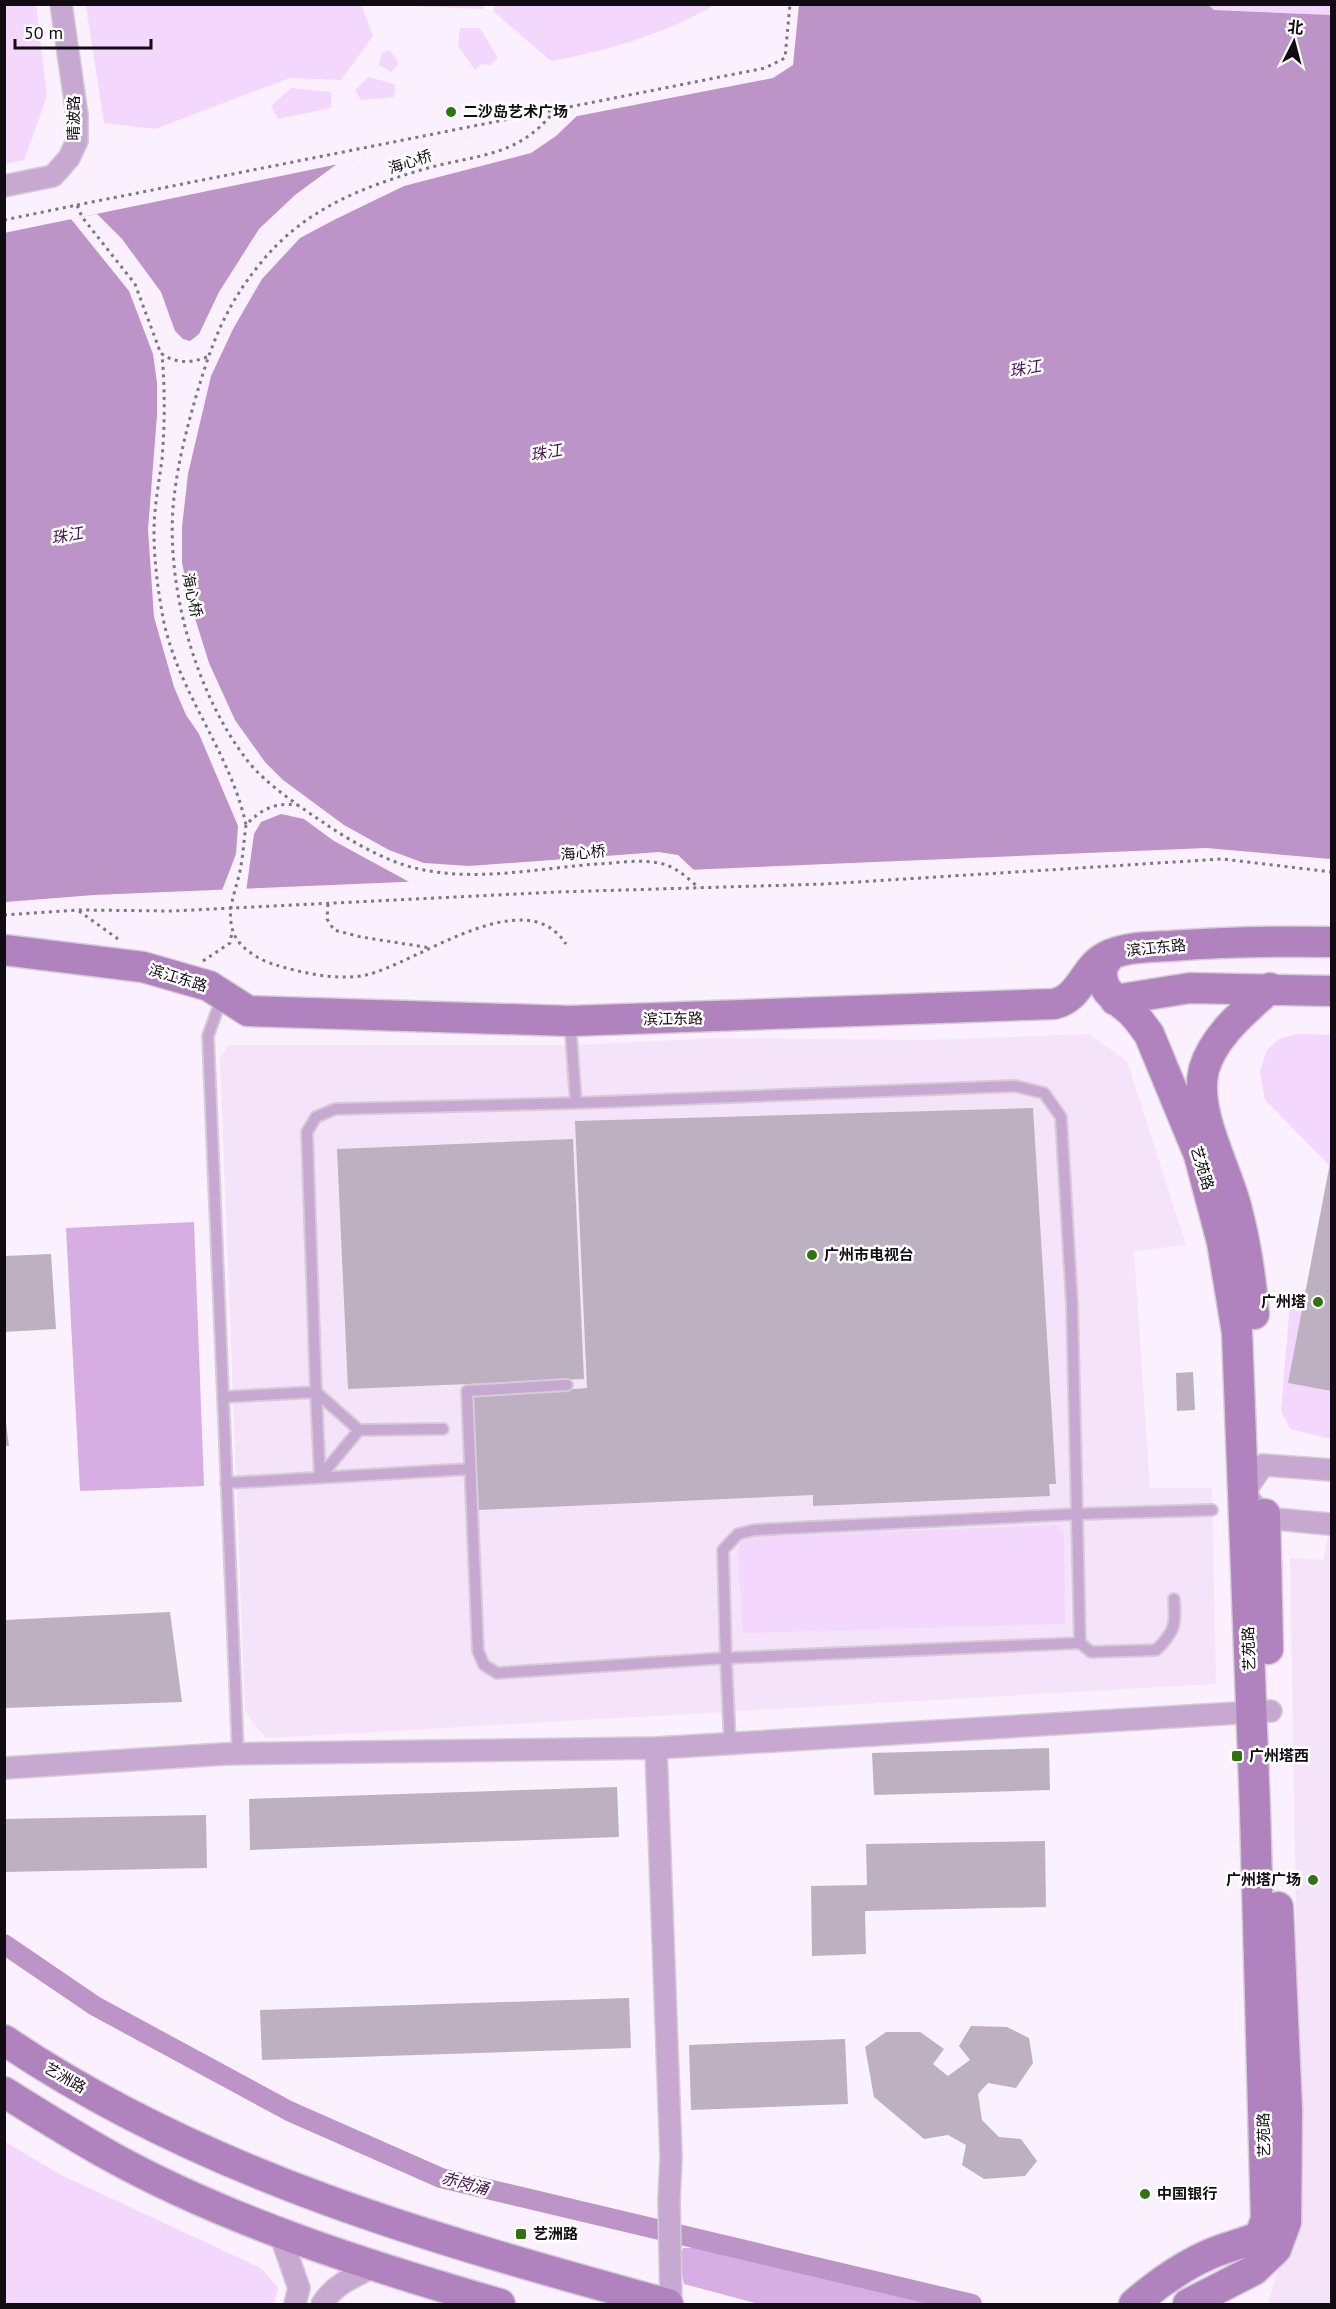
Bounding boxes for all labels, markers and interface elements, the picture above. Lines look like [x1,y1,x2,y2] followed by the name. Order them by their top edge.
[15,12,152,50] scale bar
[1264,12,1324,72] north arrow
[1287,16,1305,38] text: 北
[24,21,63,44] text: 50 m
[64,95,83,141] street label: 晴波路
[463,102,568,121] place label: 二沙岛艺术广场
[444,105,458,119] marker: 二沙岛艺术广场
[386,146,434,178] street label: 海心桥
[1007,355,1044,381] water label: 珠江
[528,439,565,465] water label: 珠江
[49,522,86,548] water label: 珠江
[179,571,206,619] street label: 海心桥
[560,841,606,864] street label: 海心桥
[1125,935,1187,960] street label: 滨江东路
[147,960,210,995] street label: 滨江东路
[643,1008,703,1029] street label: 滨江东路
[1187,1144,1218,1192] street label: 艺苑路
[824,1245,914,1264] place label: 广州市电视台
[805,1248,819,1262] marker: 广州市电视台
[1261,1292,1306,1311] place label: 广州塔
[1311,1295,1325,1309] marker: 广州塔
[1238,1626,1259,1672] street label: 艺苑路
[1249,1746,1309,1765] place label: 广州塔西
[1230,1749,1244,1763] marker: 广州塔西
[1226,1870,1301,1889] place label: 广州塔广场
[1306,1873,1320,1887] marker: 广州塔广场
[41,2058,89,2097] street label: 艺洲路
[1254,2112,1273,2158] street label: 艺苑路
[439,2167,493,2199] water label: 赤岗涌
[1157,2184,1217,2203] place label: 中国银行
[1138,2187,1152,2201] marker: 中国银行
[533,2224,578,2243] place label: 艺洲路
[514,2227,528,2241] marker: 艺洲路

